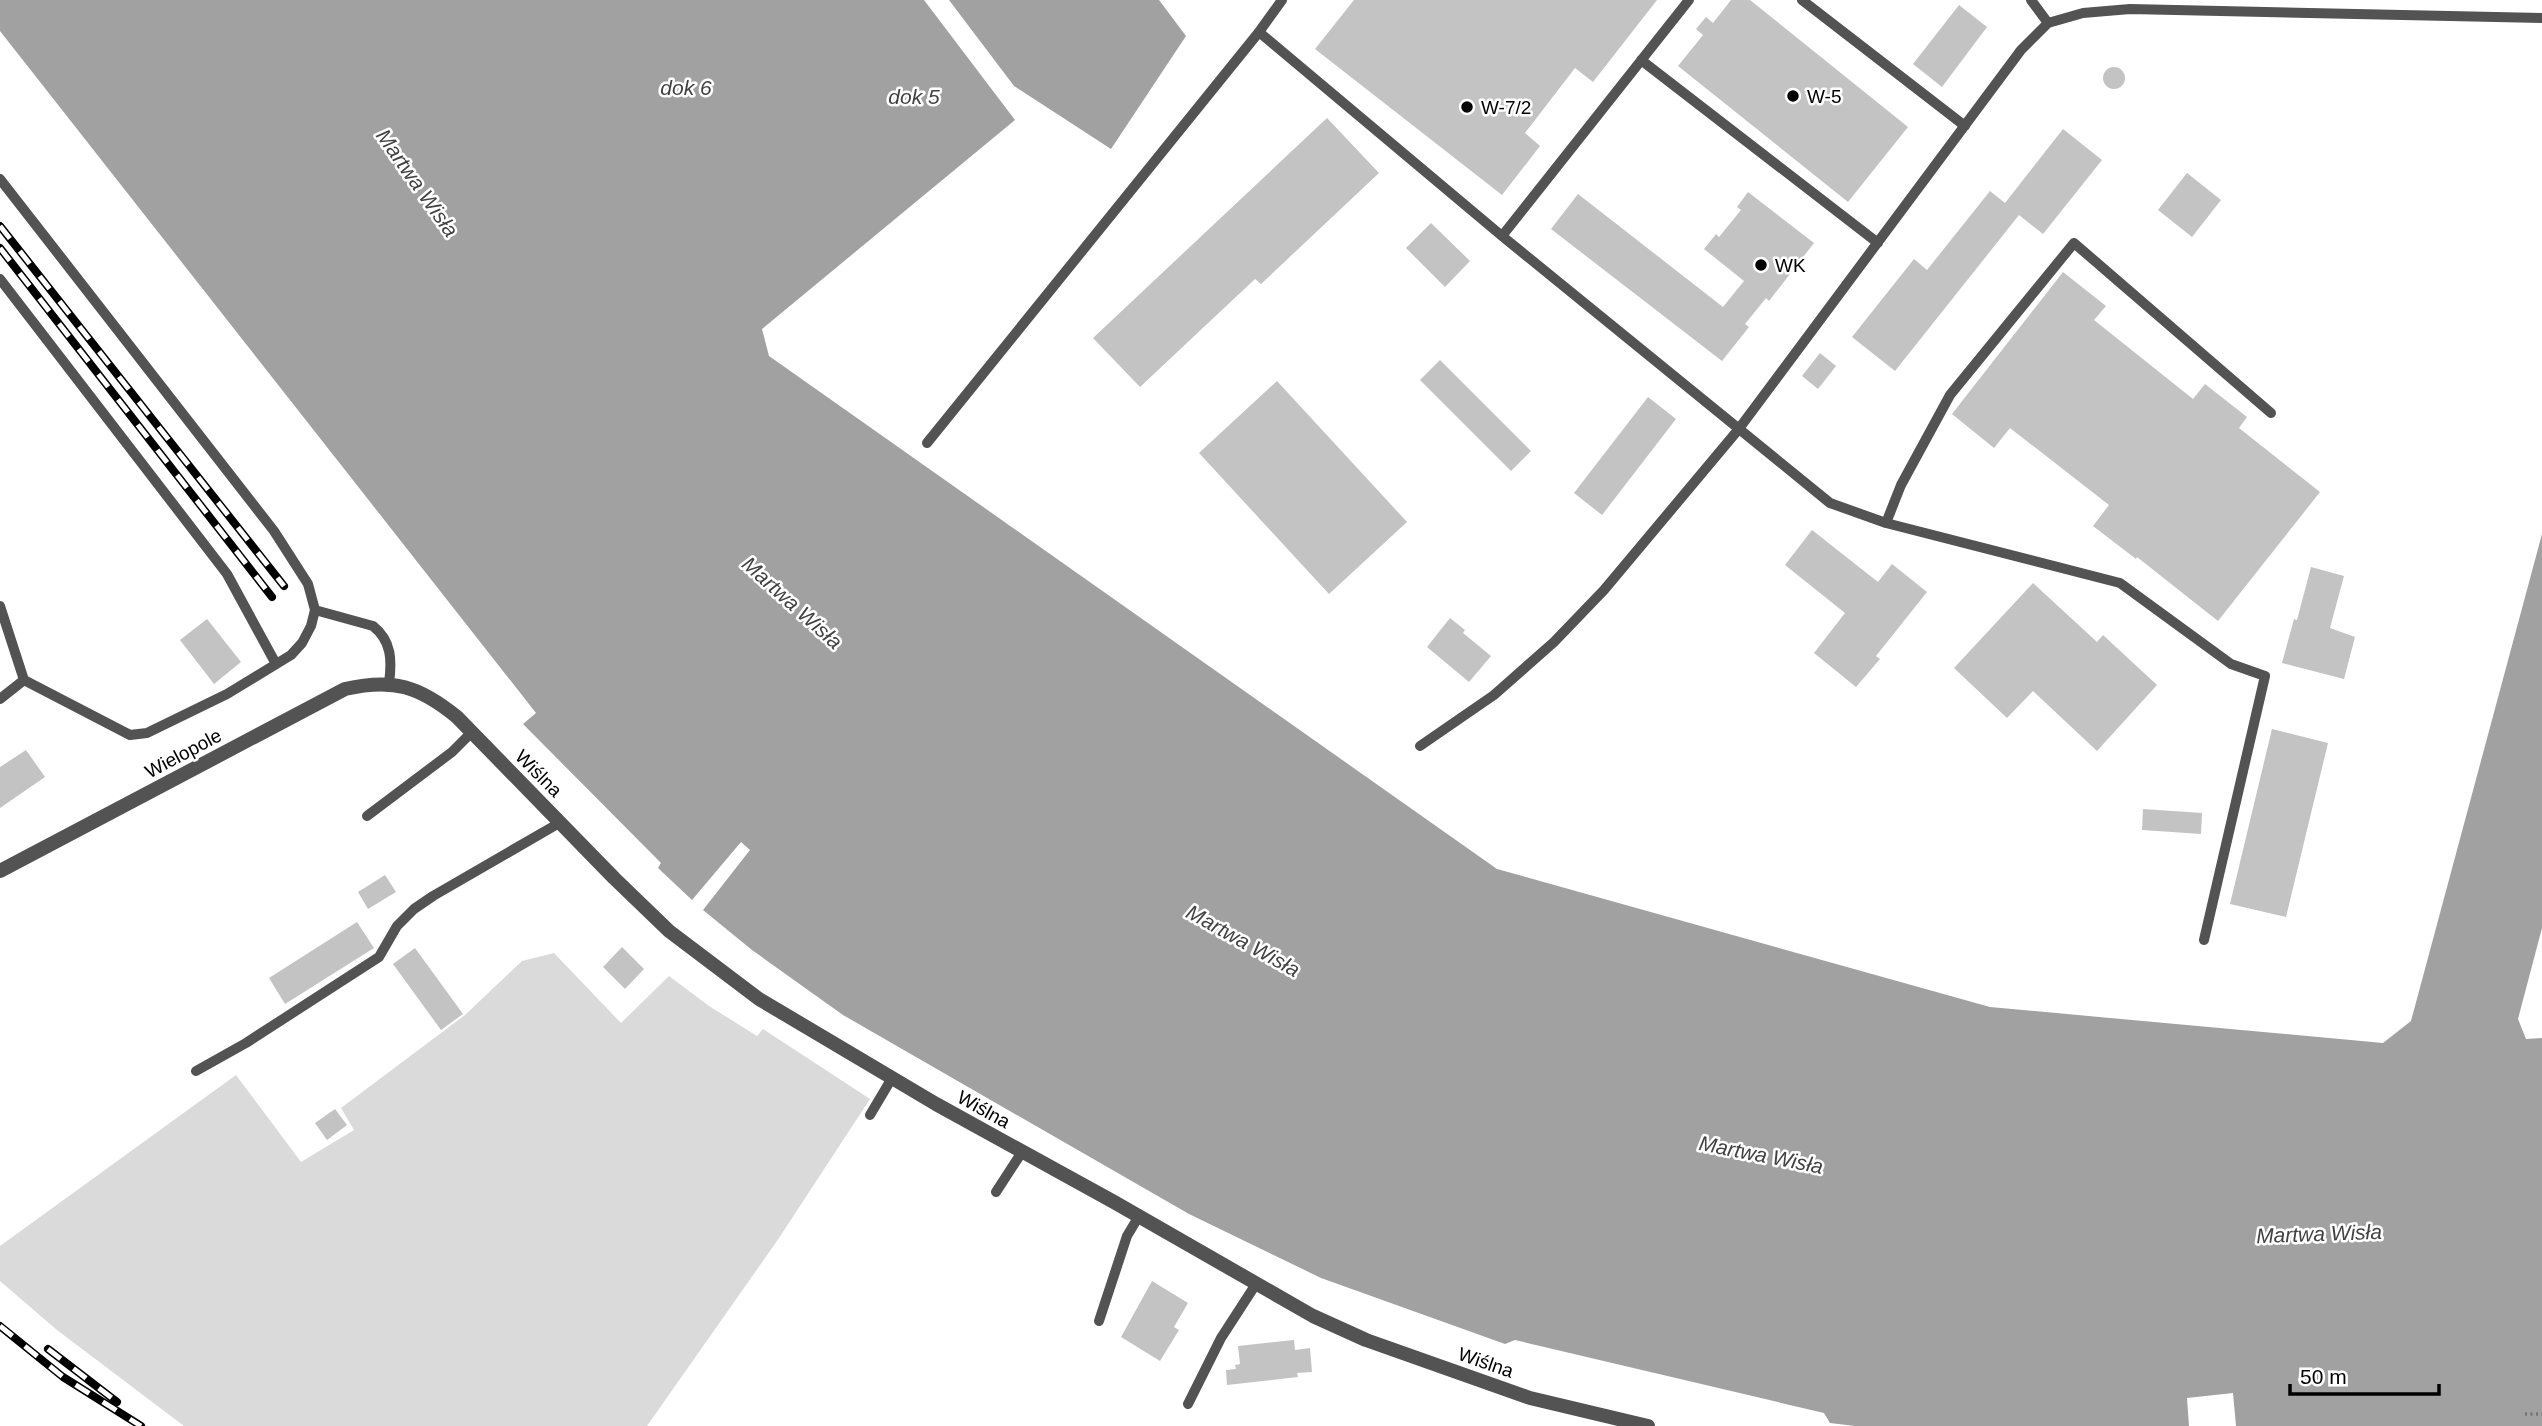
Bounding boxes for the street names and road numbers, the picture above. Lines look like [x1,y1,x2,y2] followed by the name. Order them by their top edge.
[141,725,225,782] street label: Wielopole
[511,746,567,801] street label: Wiślna
[954,1086,1014,1133] street label: Wiślna
[1455,1343,1517,1382] street label: Wiślna

